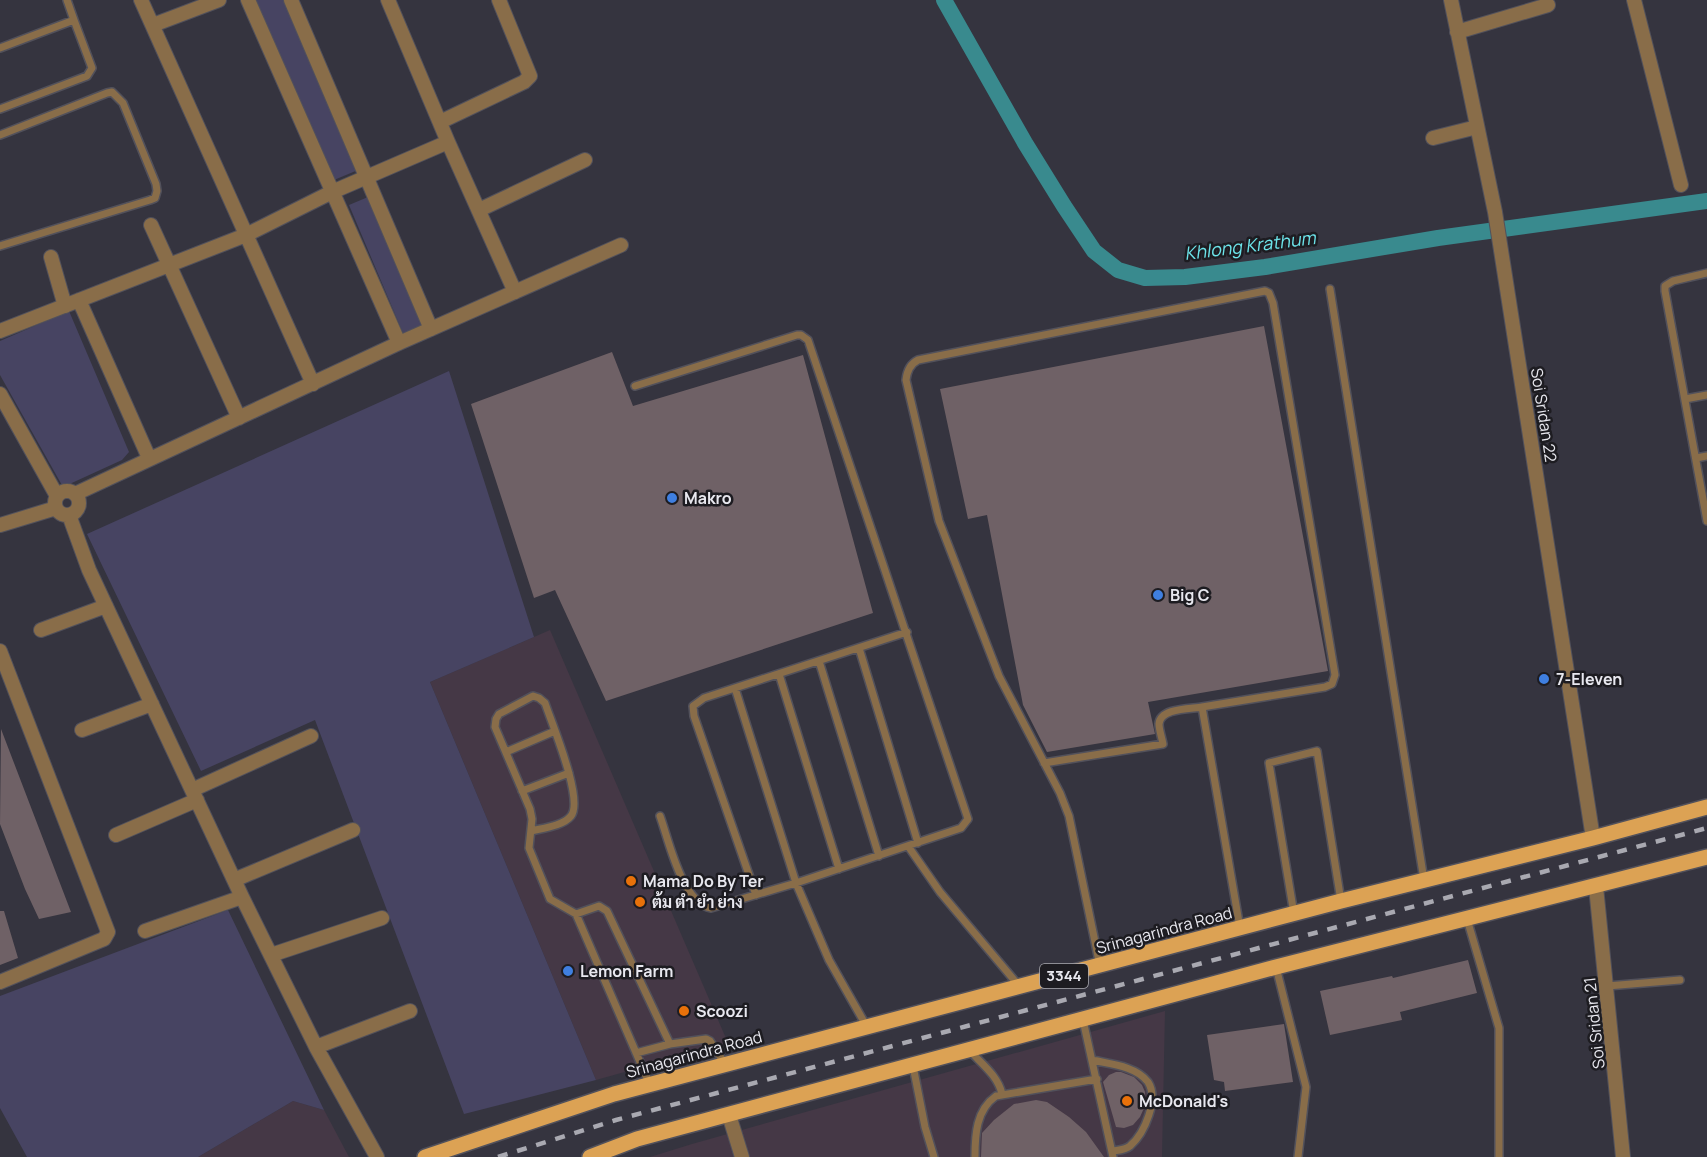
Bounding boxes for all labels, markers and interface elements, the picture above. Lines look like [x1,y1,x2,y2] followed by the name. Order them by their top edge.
[1183,225,1318,265] water label: Khlong Krathum
[1526,366,1562,464] street label: Soi Sridan 22
[684,487,732,509] place label: Makro
[665,491,679,505] marker: Makro
[1170,584,1210,606] place label: Big C
[1151,588,1165,602] marker: Big C
[1556,668,1622,690] place label: 7-Eleven
[1537,672,1551,686] marker: 7-Eleven
[643,870,764,892] place label: Mama Do By Ter
[624,874,638,888] marker: Mama Do By Ter
[652,891,743,913] place label: ต้ม ตำ ยำ ย่าง
[633,895,647,909] marker: ต้ม ตำ ยำ ย่าง
[1094,901,1234,959] street label: Srinagarindra Road
[580,960,673,982] place label: Lemon Farm
[561,964,575,978] marker: Lemon Farm
[1040,964,1088,988] road number: 3344
[1578,976,1610,1070] street label: Soi Sridan 21
[696,1000,748,1022] place label: Scoozi
[677,1004,691,1018] marker: Scoozi
[624,1025,764,1083] street label: Srinagarindra Road
[1139,1090,1228,1112] place label: McDonald's
[1120,1094,1134,1108] marker: McDonald's

